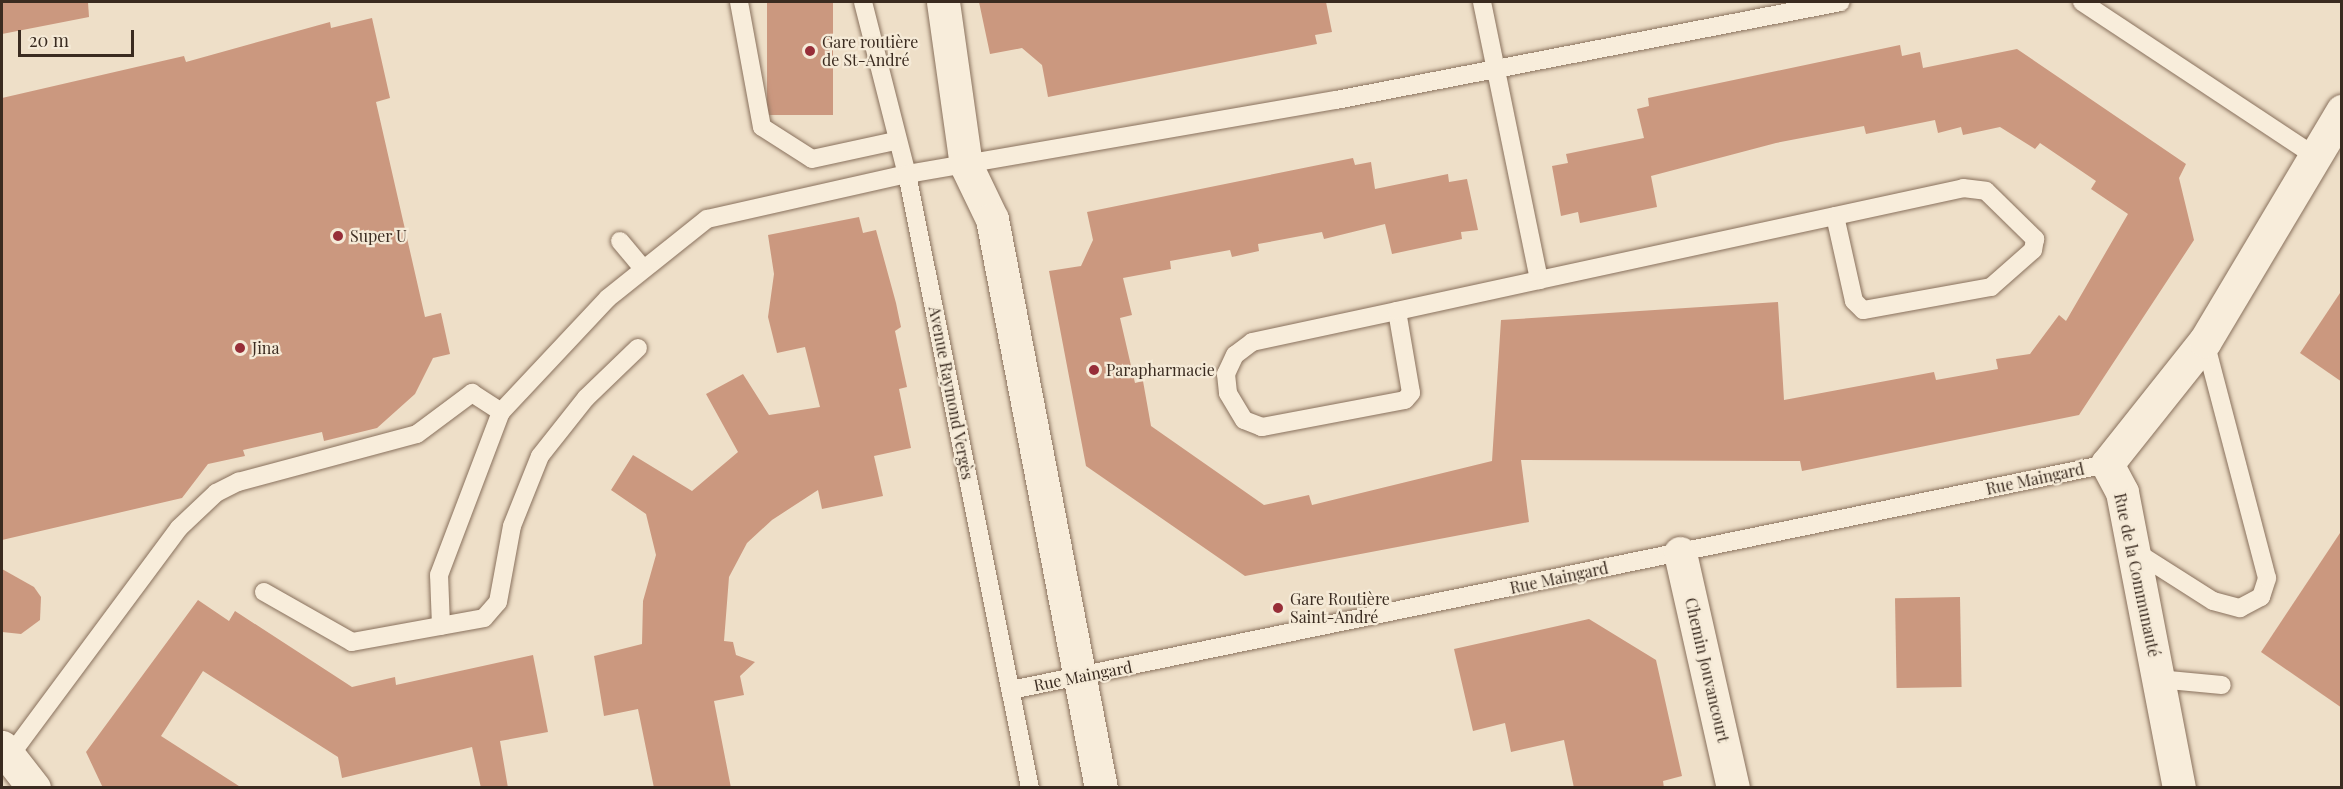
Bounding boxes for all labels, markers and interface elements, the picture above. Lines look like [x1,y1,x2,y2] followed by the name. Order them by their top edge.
[21,18,136,56] scale bar
[29,28,69,52] text: 20 m
[822,32,918,70] place label: Gare routière de St-André
[803,44,817,58] marker: Gare routière de St-André
[350,226,407,246] place label: Super U
[331,229,345,243] marker: Super U
[925,304,977,482] street label: Avenue Raymond Vergès
[252,338,279,358] place label: Jina
[233,341,247,355] marker: Jina
[1106,360,1215,380] place label: Parapharmacie
[1087,363,1101,377] marker: Parapharmacie
[1984,459,2086,499] street label: Rue Maingard
[2110,491,2164,659] street label: Rue de la Communauté
[1508,558,1610,598] street label: Rue Maingard
[1290,589,1390,627] place label: Gare Routière Saint-André
[1681,596,1733,744] street label: Chemin Jouvancourt
[1271,601,1285,615] marker: Gare Routière Saint-André
[1032,657,1134,695] street label: Rue Maingard

